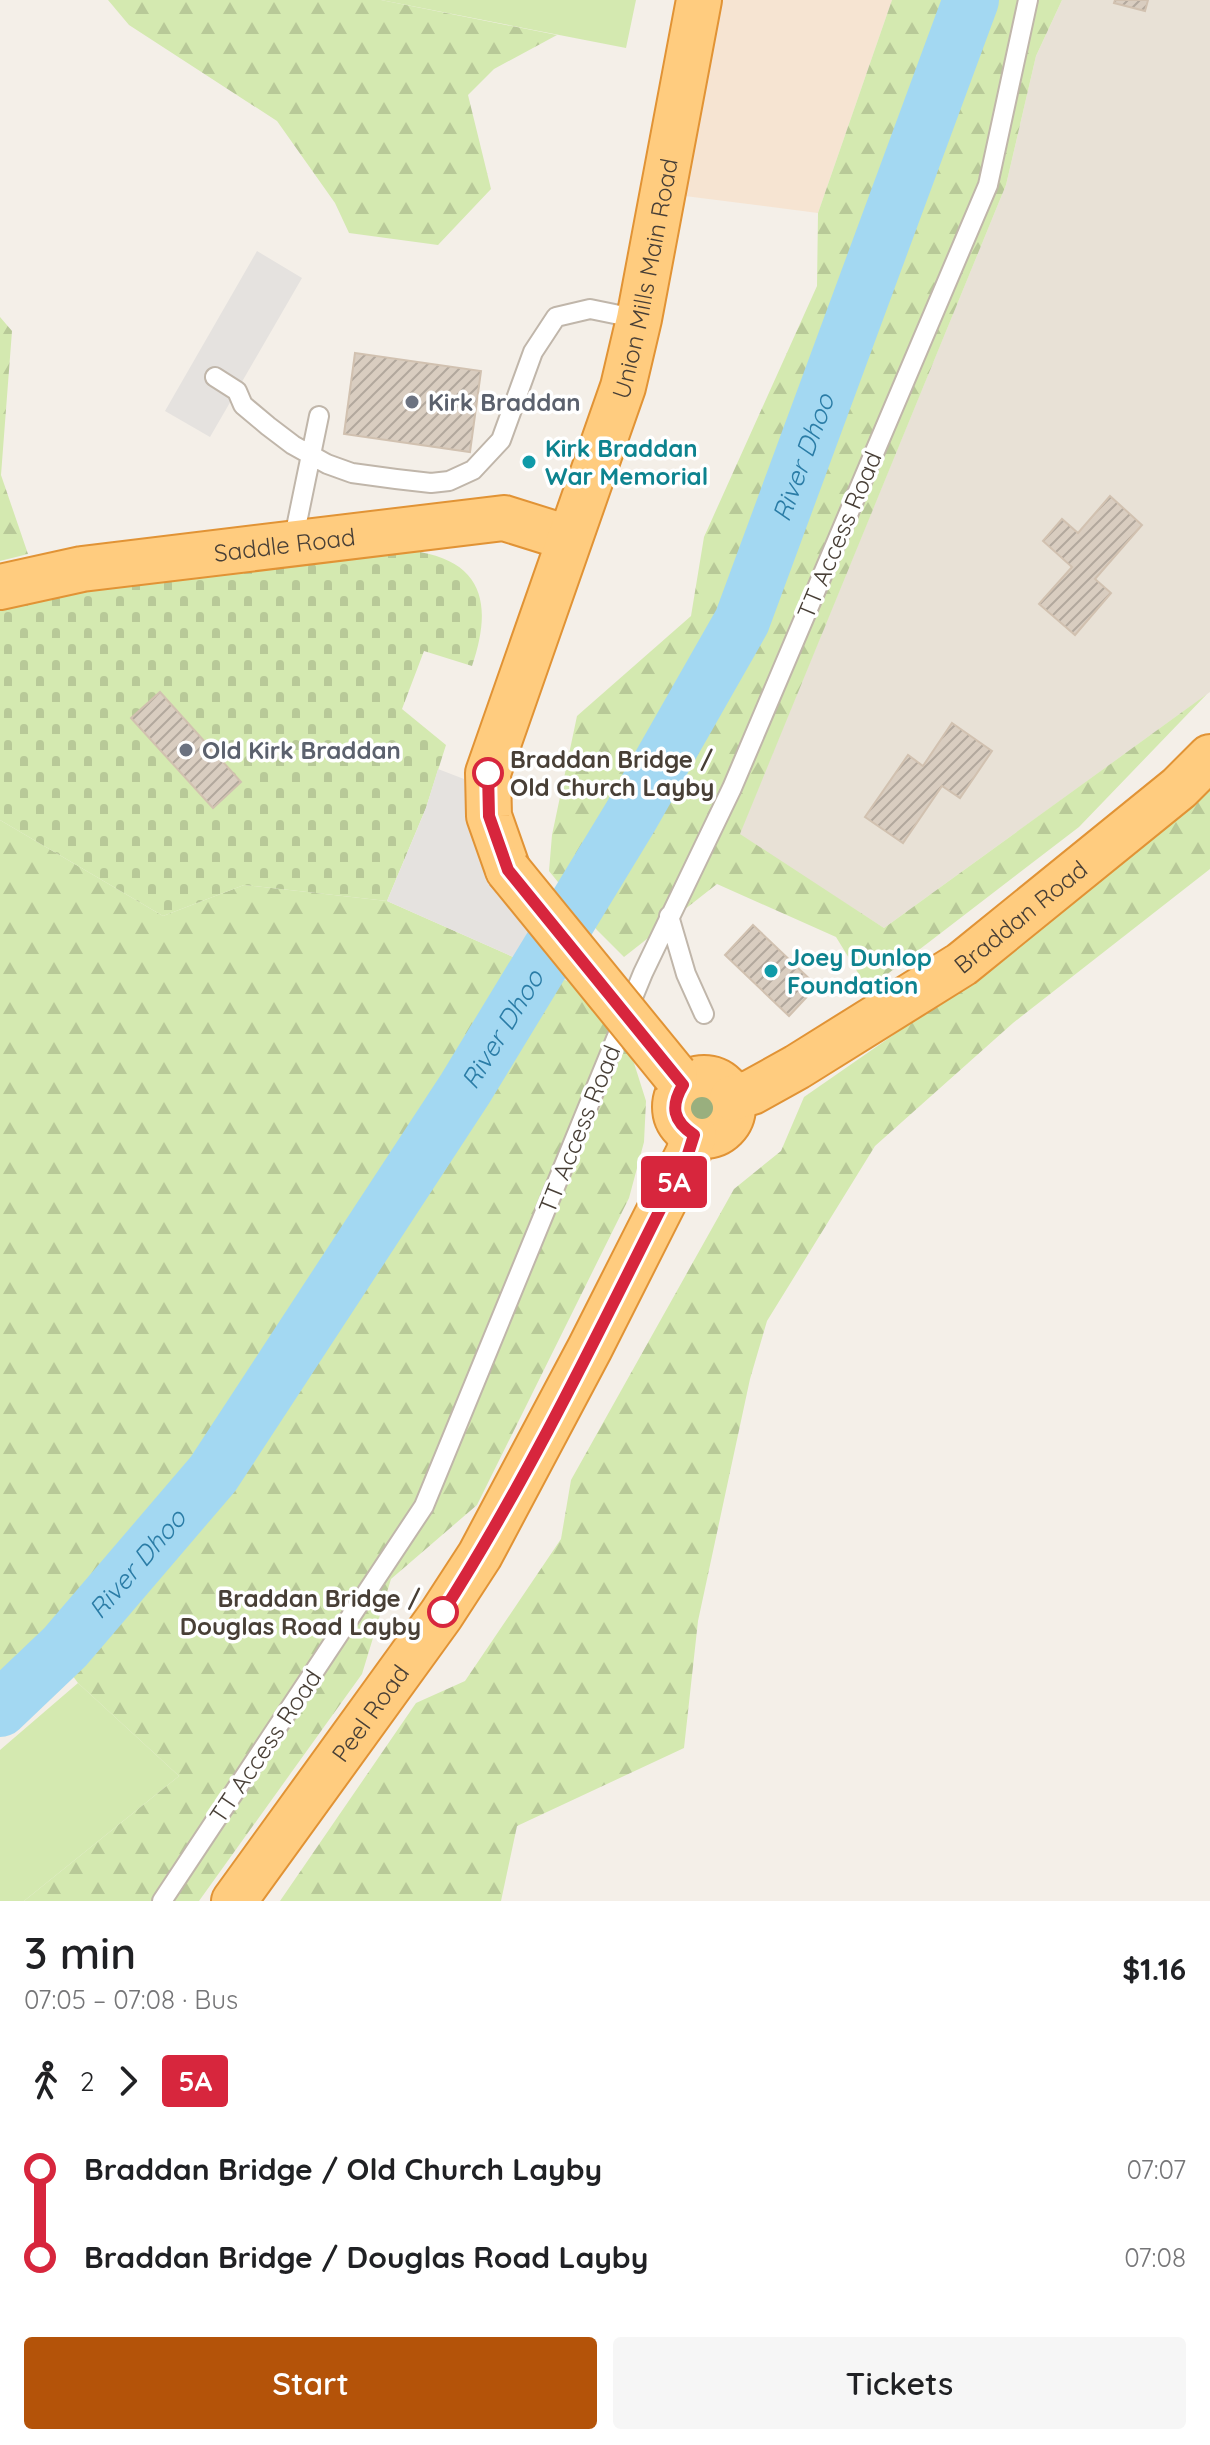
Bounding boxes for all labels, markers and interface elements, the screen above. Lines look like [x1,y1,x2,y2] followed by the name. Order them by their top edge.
[605,156,684,403] street label: Union Mills Main Road
[428,387,581,417] place label: Kirk Braddan
[764,388,841,526] water label: River Dhoo
[403,393,421,411] marker: Kirk Braddan
[545,433,708,491] place label: Kirk Braddan War Memorial
[790,447,888,623] street label: TT Access Road
[520,453,538,471] marker: Kirk Braddan War Memorial
[212,521,357,568] street label: Saddle Road
[202,735,401,765] place label: Old Kirk Braddan
[177,741,195,759] marker: Old Kirk Braddan
[510,744,714,802] place label: Braddan Bridge / Old Church Layby
[473,758,503,788] marker: Braddan Bridge / Old Church Layby
[948,854,1093,980] street label: Braddan Road
[787,942,932,1000] place label: Joey Dunlop Foundation
[453,962,551,1094] water label: River Dhoo
[762,962,780,980] marker: Joey Dunlop Foundation
[532,1040,626,1218] street label: TT Access Road
[638,1156,710,1208] line badge: 5A
[657,1164,691,1199] text: 5A
[81,1501,193,1625] water label: River Dhoo
[180,1583,421,1641] place label: Braddan Bridge / Douglas Road Layby
[428,1597,458,1627] marker: Braddan Bridge / Douglas Road Layby
[325,1659,415,1768] street label: Peel Road
[203,1663,327,1829] street label: TT Access Road
[24,1925,136,1980] text: 3 min
[1122,1950,1186,1988] text: $1.16
[24,1983,238,2016] text: 07:05 – 07:08 · Bus
[24,2059,68,2103] icon: walk
[106,2059,150,2103] icon: forward
[178,2063,212,2098] text: 5A
[80,2065,94,2098] text: 2
[84,2150,602,2188] text: Braddan Bridge / Old Church Layby
[1126,2153,1186,2186] text: 07:07
[84,2238,648,2276] text: Braddan Bridge / Douglas Road Layby
[1124,2241,1186,2274] text: 07:08
[24,2337,597,2429] button: Start
[613,2337,1186,2429] button: Tickets

